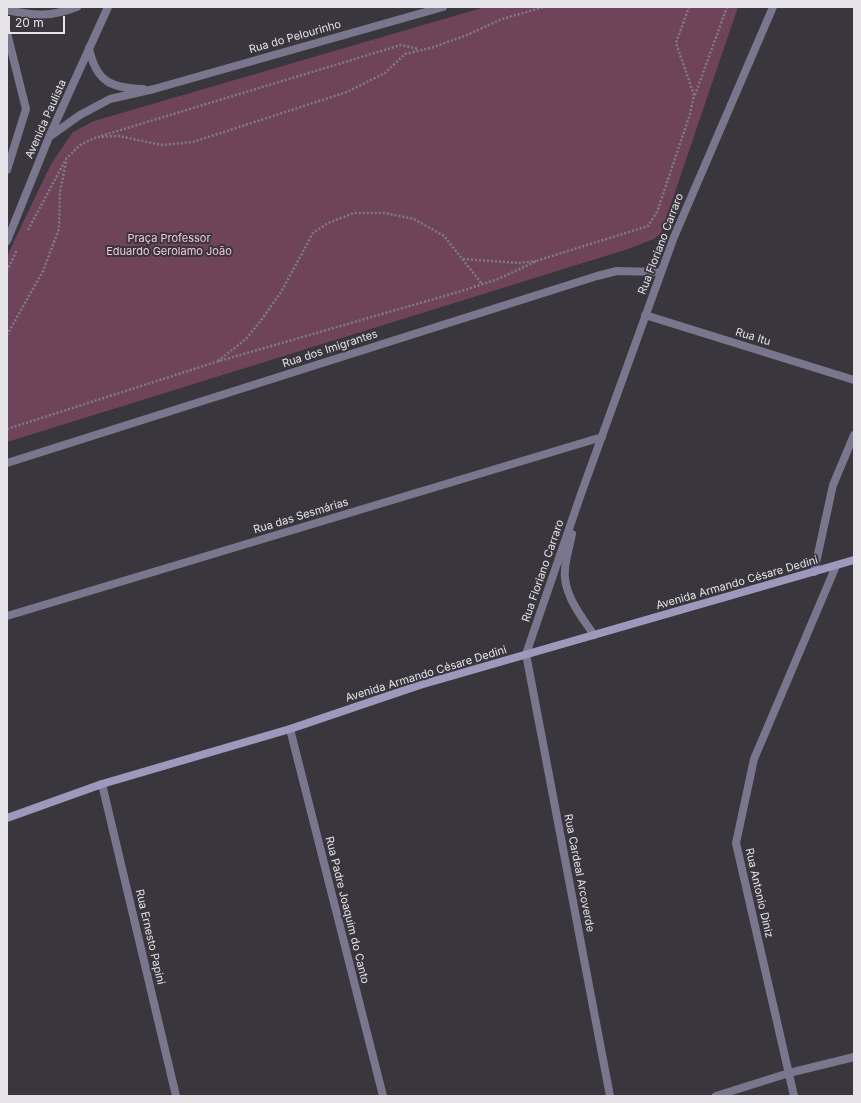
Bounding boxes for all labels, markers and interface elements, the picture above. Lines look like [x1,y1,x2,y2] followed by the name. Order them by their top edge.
[10,8,67,34] scale bar
[15,15,44,30] text: 20 m
[248,18,342,56] street label: Rua do Pelourinho
[23,77,69,161] street label: Avenida Paulista
[636,192,686,296] street label: Rua Floriano Carraro
[106,232,232,258] park label: Praça Professor Eduardo Gerolamo João
[734,325,772,349] street label: Rua Itu
[281,327,379,371] street label: Rua dos Imigrantes
[252,495,350,537] street label: Rua das Sesmárias
[519,518,567,624] street label: Rua Floriano Carraro
[655,554,819,612] street label: Avenida Armando Césare Dedini
[344,643,508,705] street label: Avenida Armando Césare Dedini
[561,813,597,933] street label: Rua Cardeal Arcoverde
[322,835,372,985] street label: Rua Padre Joaquim do Canto
[742,847,776,939] street label: Rua Antonio Diniz
[133,888,167,986] street label: Rua Ernesto Papini

